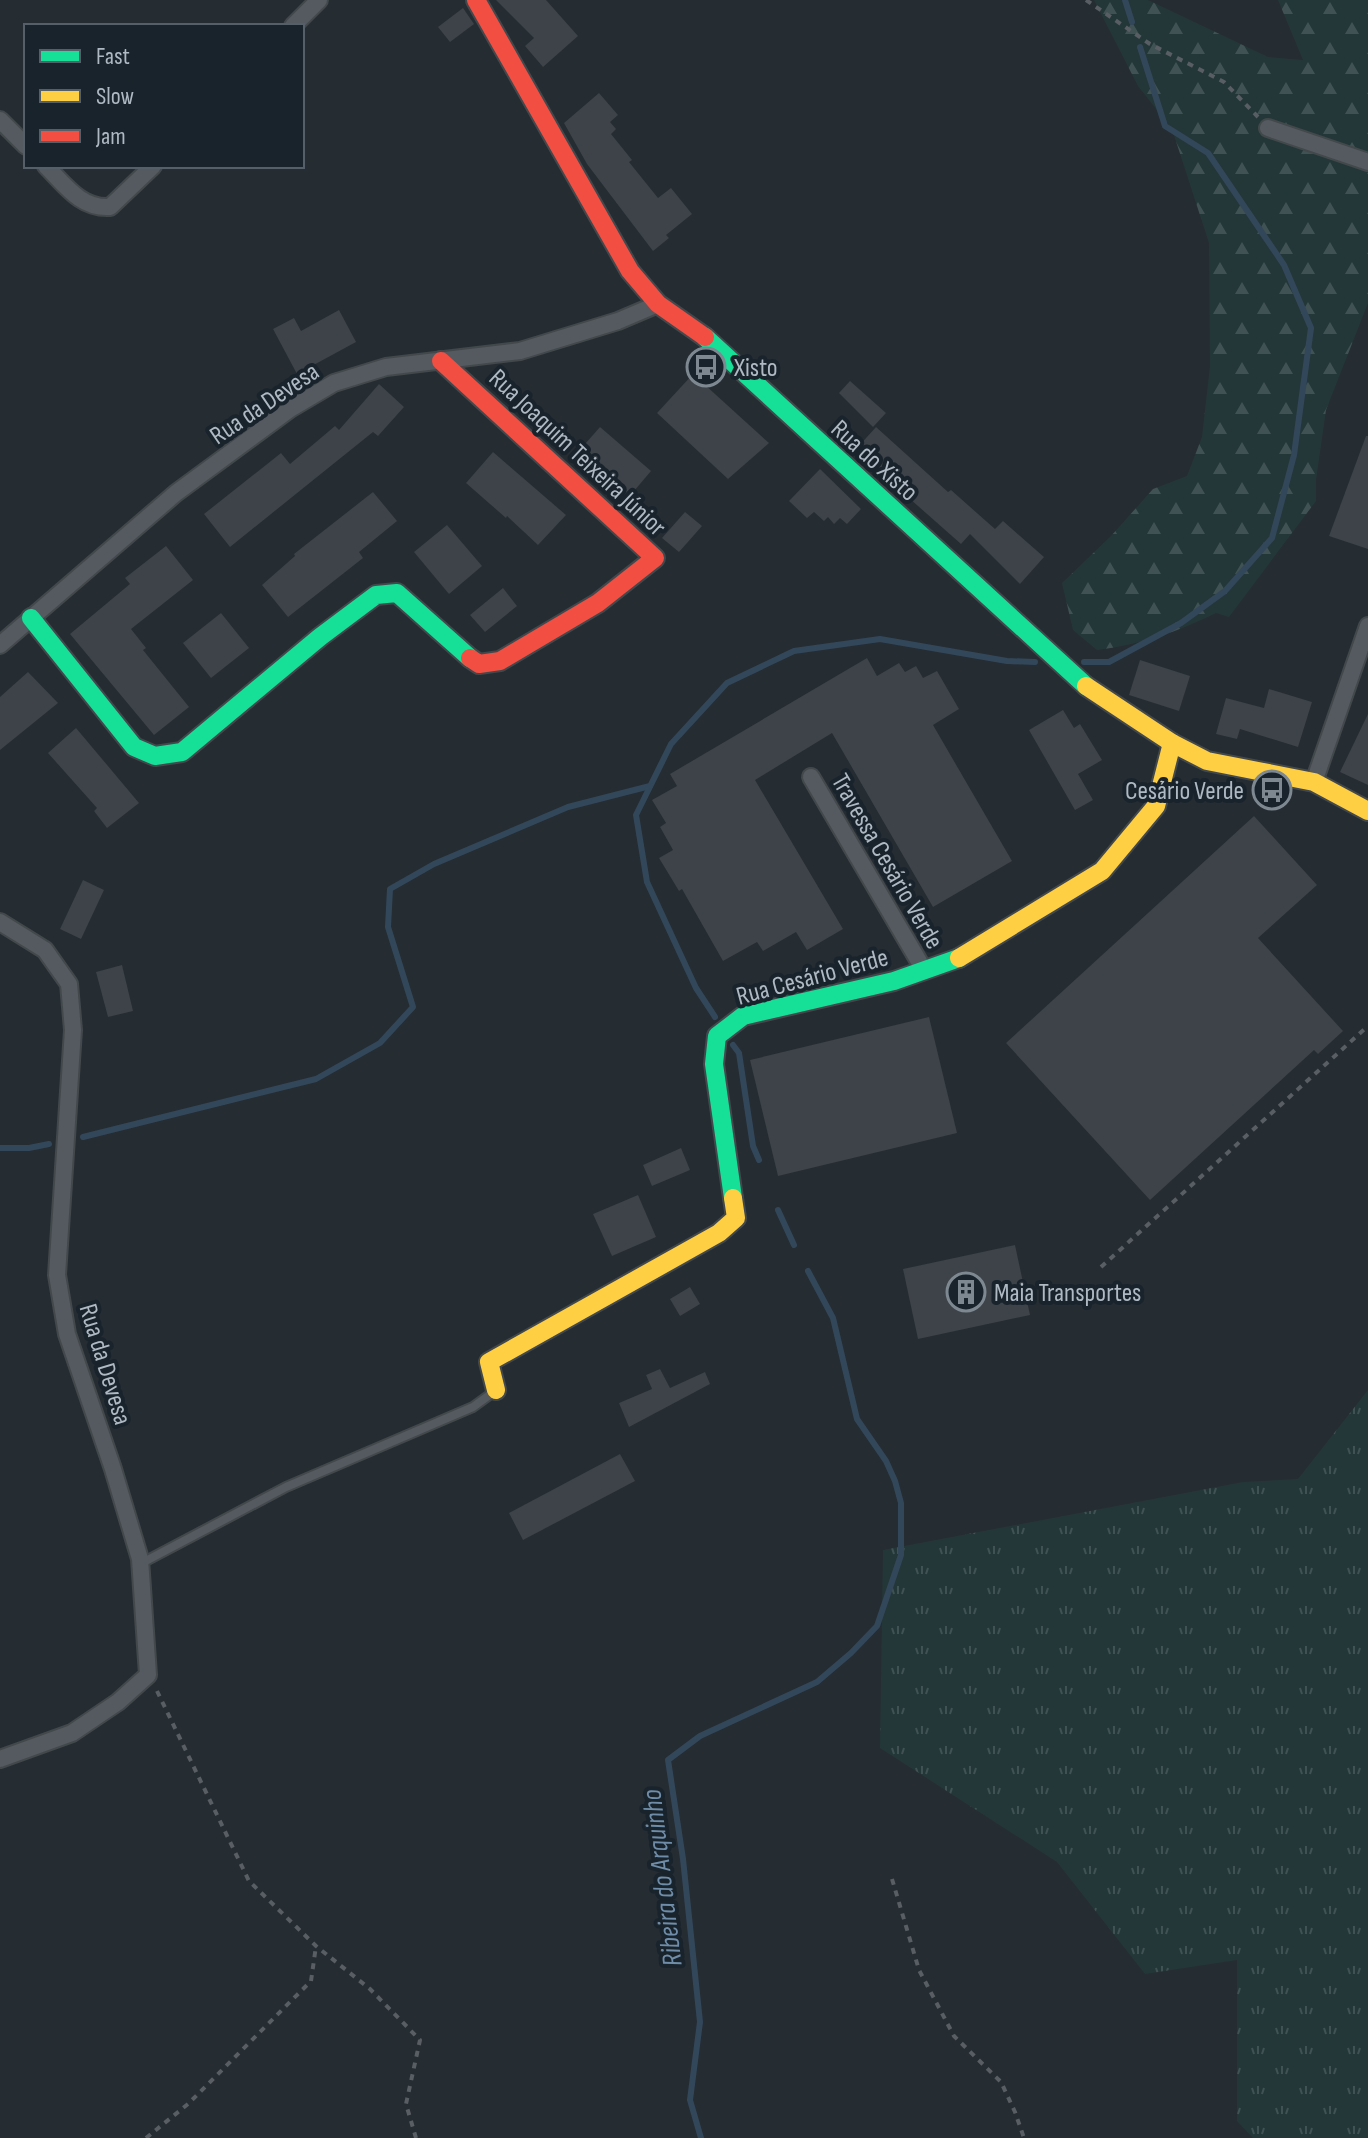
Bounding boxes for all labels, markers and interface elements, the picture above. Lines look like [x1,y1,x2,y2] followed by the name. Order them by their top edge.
[24,24,304,168] legend
[96,42,130,71] text: Fast
[96,82,134,111] text: Slow
[95,122,126,151] text: Jam
[685,346,727,388] bus stop icon: Xisto
[733,353,778,384] place label: Xisto
[205,357,325,452] street label: Rua da Devesa
[482,363,672,543] street label: Rua Joaquim Teixeira Júnior
[824,414,924,508] street label: Rua do Xisto
[824,769,949,955] street label: Travessa Cesário Verde
[1251,769,1293,811] bus stop icon: Cesário Verde
[1125,776,1244,807] place label: Cesário Verde
[733,942,892,1013] street label: Rua Cesário Verde
[945,1271,987,1313] building icon: Maia Transportes
[994,1278,1141,1309] place label: Maia Transportes
[72,1300,138,1429] street label: Rua da Devesa
[635,1787,690,1968] water label: Ribeira do Arquinho

